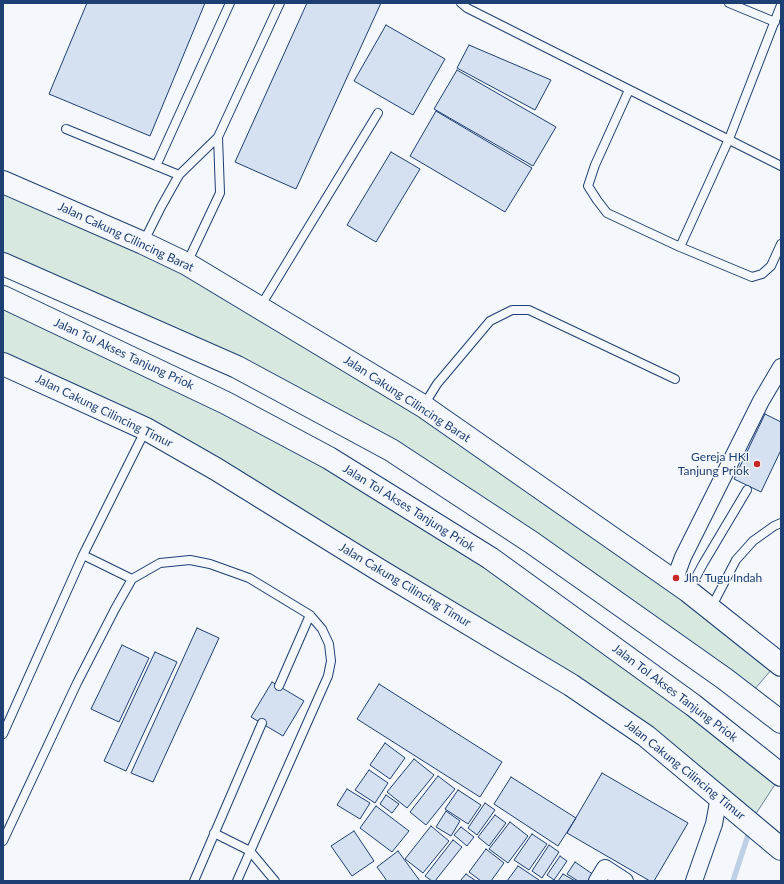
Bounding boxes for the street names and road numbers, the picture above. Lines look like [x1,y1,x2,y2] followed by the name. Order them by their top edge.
[56,199,196,275] street label: Jalan Cakung Cilincing Barat
[52,315,196,393] street label: Jalan Tol Akses Tanjung Priok
[341,353,473,445] street label: Jalan Cakung Cilincing Barat
[33,371,175,451] street label: Jalan Cakung Cilincing Timur
[340,461,478,555] street label: Jalan Tol Akses Tanjung Priok
[337,540,473,630] street label: Jalan Cakung Cilincing Timur
[610,641,740,745] street label: Jalan Tol Akses Tanjung Priok
[622,717,748,823] street label: Jalan Cakung Cilincing Timur

